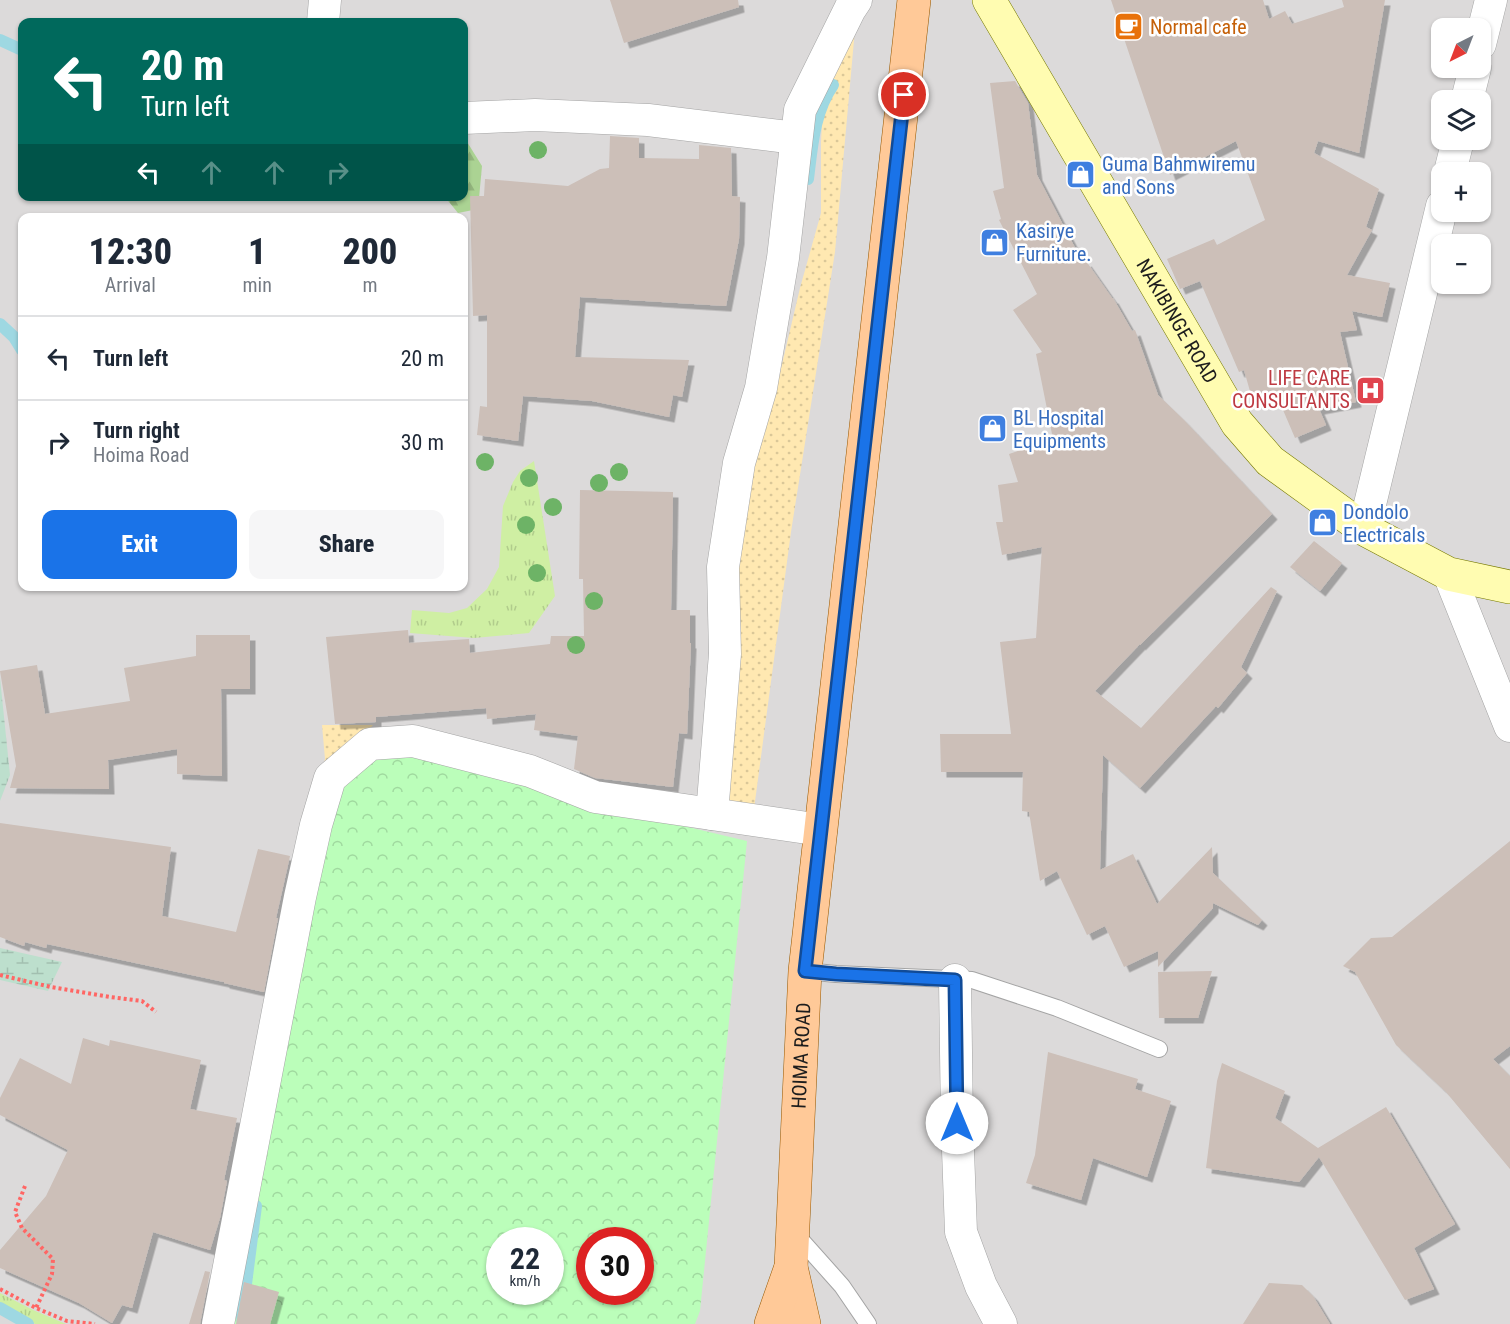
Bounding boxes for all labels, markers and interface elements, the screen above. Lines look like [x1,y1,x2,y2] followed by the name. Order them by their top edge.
[1113,11,1145,43] cafe icon: Normal cafe
[1150,15,1247,39] place label: Normal cafe
[1431,18,1491,78] north arrow
[1431,18,1491,294] map controls
[141,41,224,90] text: 20 m
[42,42,120,120] icon: left
[878,69,929,120] pin
[887,78,920,111] icon: arrive
[1431,90,1491,150] button: layers
[141,91,230,123] text: Turn left
[1102,152,1256,199] place label: Guma Bahmwiremu and Sons
[132,156,165,189] icon: left
[195,156,228,189] icon: ahead
[258,156,291,189] icon: ahead
[321,156,354,189] icon: right
[1065,159,1097,191] shop icon: Guma Bahmwiremu and Sons
[1431,162,1491,222] button: +
[1016,219,1092,266] place label: Kasirye Furniture.
[979,226,1011,258] shop icon: Kasirye Furniture.
[89,231,172,273] text: 12:30
[248,231,266,273] text: 1
[342,231,397,273] text: 200
[1431,234,1491,294] button: −
[1131,254,1223,387] street label: NAKIBINGE ROAD
[105,273,156,297] text: Arrival
[243,273,272,297] text: min
[362,273,377,297] text: m
[42,342,75,375] icon: left
[93,346,168,371] text: Turn left
[401,346,444,371] text: 20 m
[1232,366,1350,413] place label: LIFE CARE CONSULTANTS
[1355,374,1387,406] hospital icon: LIFE CARE CONSULTANTS
[1013,406,1106,453] place label: BL Hospital Equipments
[976,413,1008,445] shop icon: BL Hospital Equipments
[93,418,180,443] text: Turn right
[42,426,75,459] icon: right
[401,430,444,455] text: 30 m
[93,443,189,467] text: Hoima Road
[1343,500,1425,547] place label: Dondolo Electricals
[1306,507,1338,539] shop icon: Dondolo Electricals
[42,510,237,579] button: Exit
[249,510,444,579] button: Share
[786,1002,815,1109] street label: HOIMA ROAD
[925,1091,989,1155] position arrow
[576,1227,654,1305] speed limit sign: 30
[510,1241,540,1276] text: 22
[510,1272,540,1290] text: km/h

